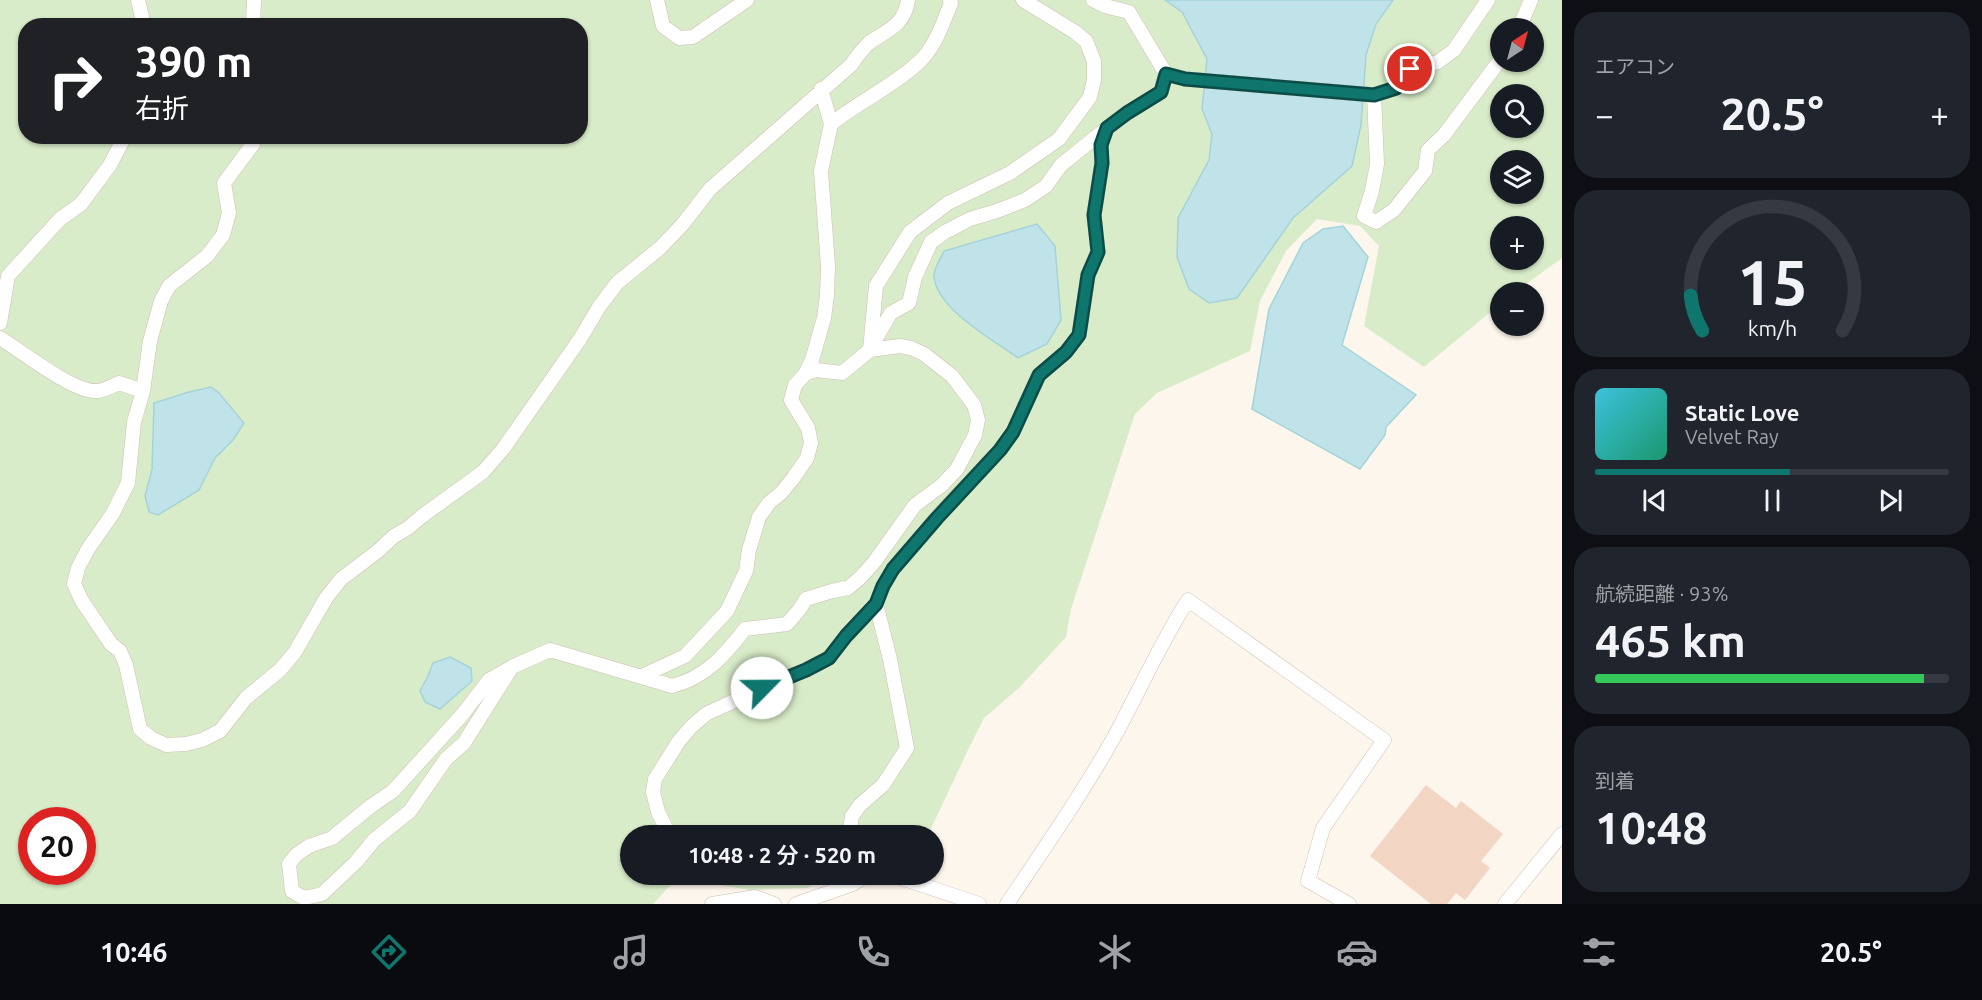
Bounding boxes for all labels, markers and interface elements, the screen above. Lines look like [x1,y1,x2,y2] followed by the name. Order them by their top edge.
[1490,18,1544,72] north arrow
[1490,18,1544,336] map controls
[135,38,252,85] text: 390 m
[36,42,114,120] icon: right
[1384,43,1435,94] pin
[1393,52,1426,85] icon: arrive
[1595,55,1675,78] text: エアコン
[1490,84,1544,138] button: search
[1720,88,1824,139] text: 20.5°
[135,93,189,123] text: 右折
[1595,96,1614,133] text: −
[1930,96,1949,133] text: +
[1490,150,1544,204] button: layers
[1490,216,1544,270] button: +
[1737,247,1807,317] text: 15
[1490,282,1544,336] button: −
[1747,316,1797,340] text: km/h
[1685,400,1800,425] text: Static Love
[1685,425,1779,448] text: Velvet Ray
[1638,484,1671,517] icon: previous
[1756,484,1789,517] icon: pause
[1874,484,1907,517] icon: next
[1595,582,1728,605] text: 航続距離 · 93%
[1595,615,1746,666] text: 465 km
[730,656,794,720] position arrow
[1595,769,1635,792] text: 到着
[1595,802,1708,853] text: 10:48
[18,807,96,885] speed limit sign: 20
[688,842,876,867] text: 10:48 · 2 分 · 520 m
[368,931,410,973] icon: directions
[610,931,652,973] icon: music
[852,931,894,973] icon: phone
[1094,931,1136,973] icon: climate
[1336,931,1378,973] icon: car
[1578,931,1620,973] icon: filters
[100,937,168,967] text: 10:46
[1820,937,1882,967] text: 20.5°

